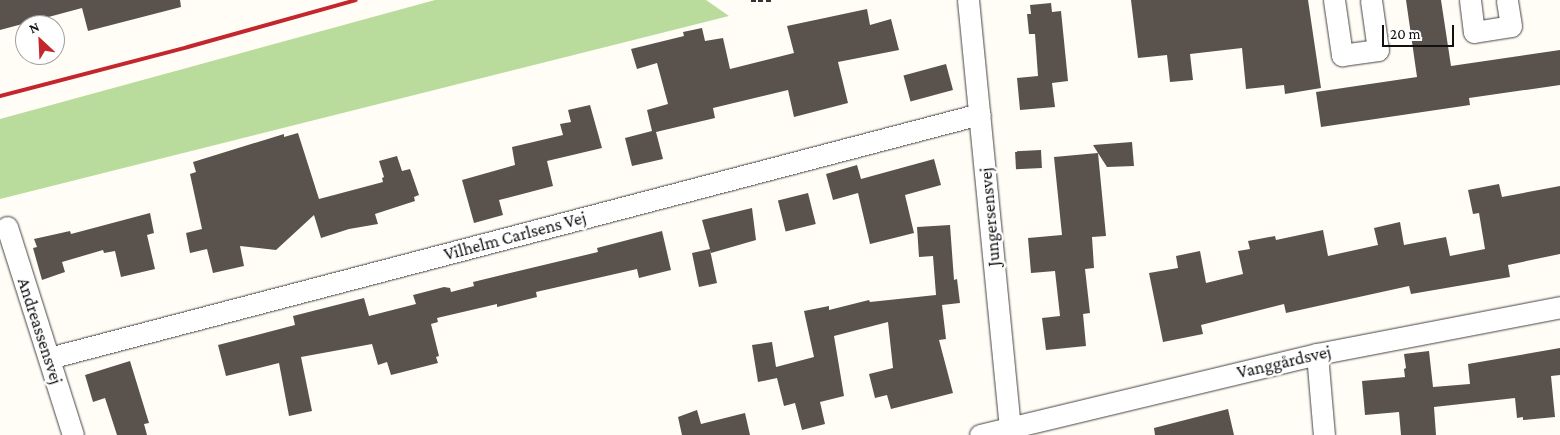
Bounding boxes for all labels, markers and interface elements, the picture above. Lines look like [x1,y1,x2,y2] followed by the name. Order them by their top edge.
[15,15,65,65] north arrow
[1385,15,1458,47] scale bar
[26,18,42,37] text: N
[1390,26,1421,42] text: 20 m
[975,166,1005,268] street label: Jungersensvej
[442,207,588,265] street label: Vilhelm Carlsens Vej
[13,275,67,387] street label: Andreassensvej
[1235,341,1333,383] street label: Vanggårdsvej

